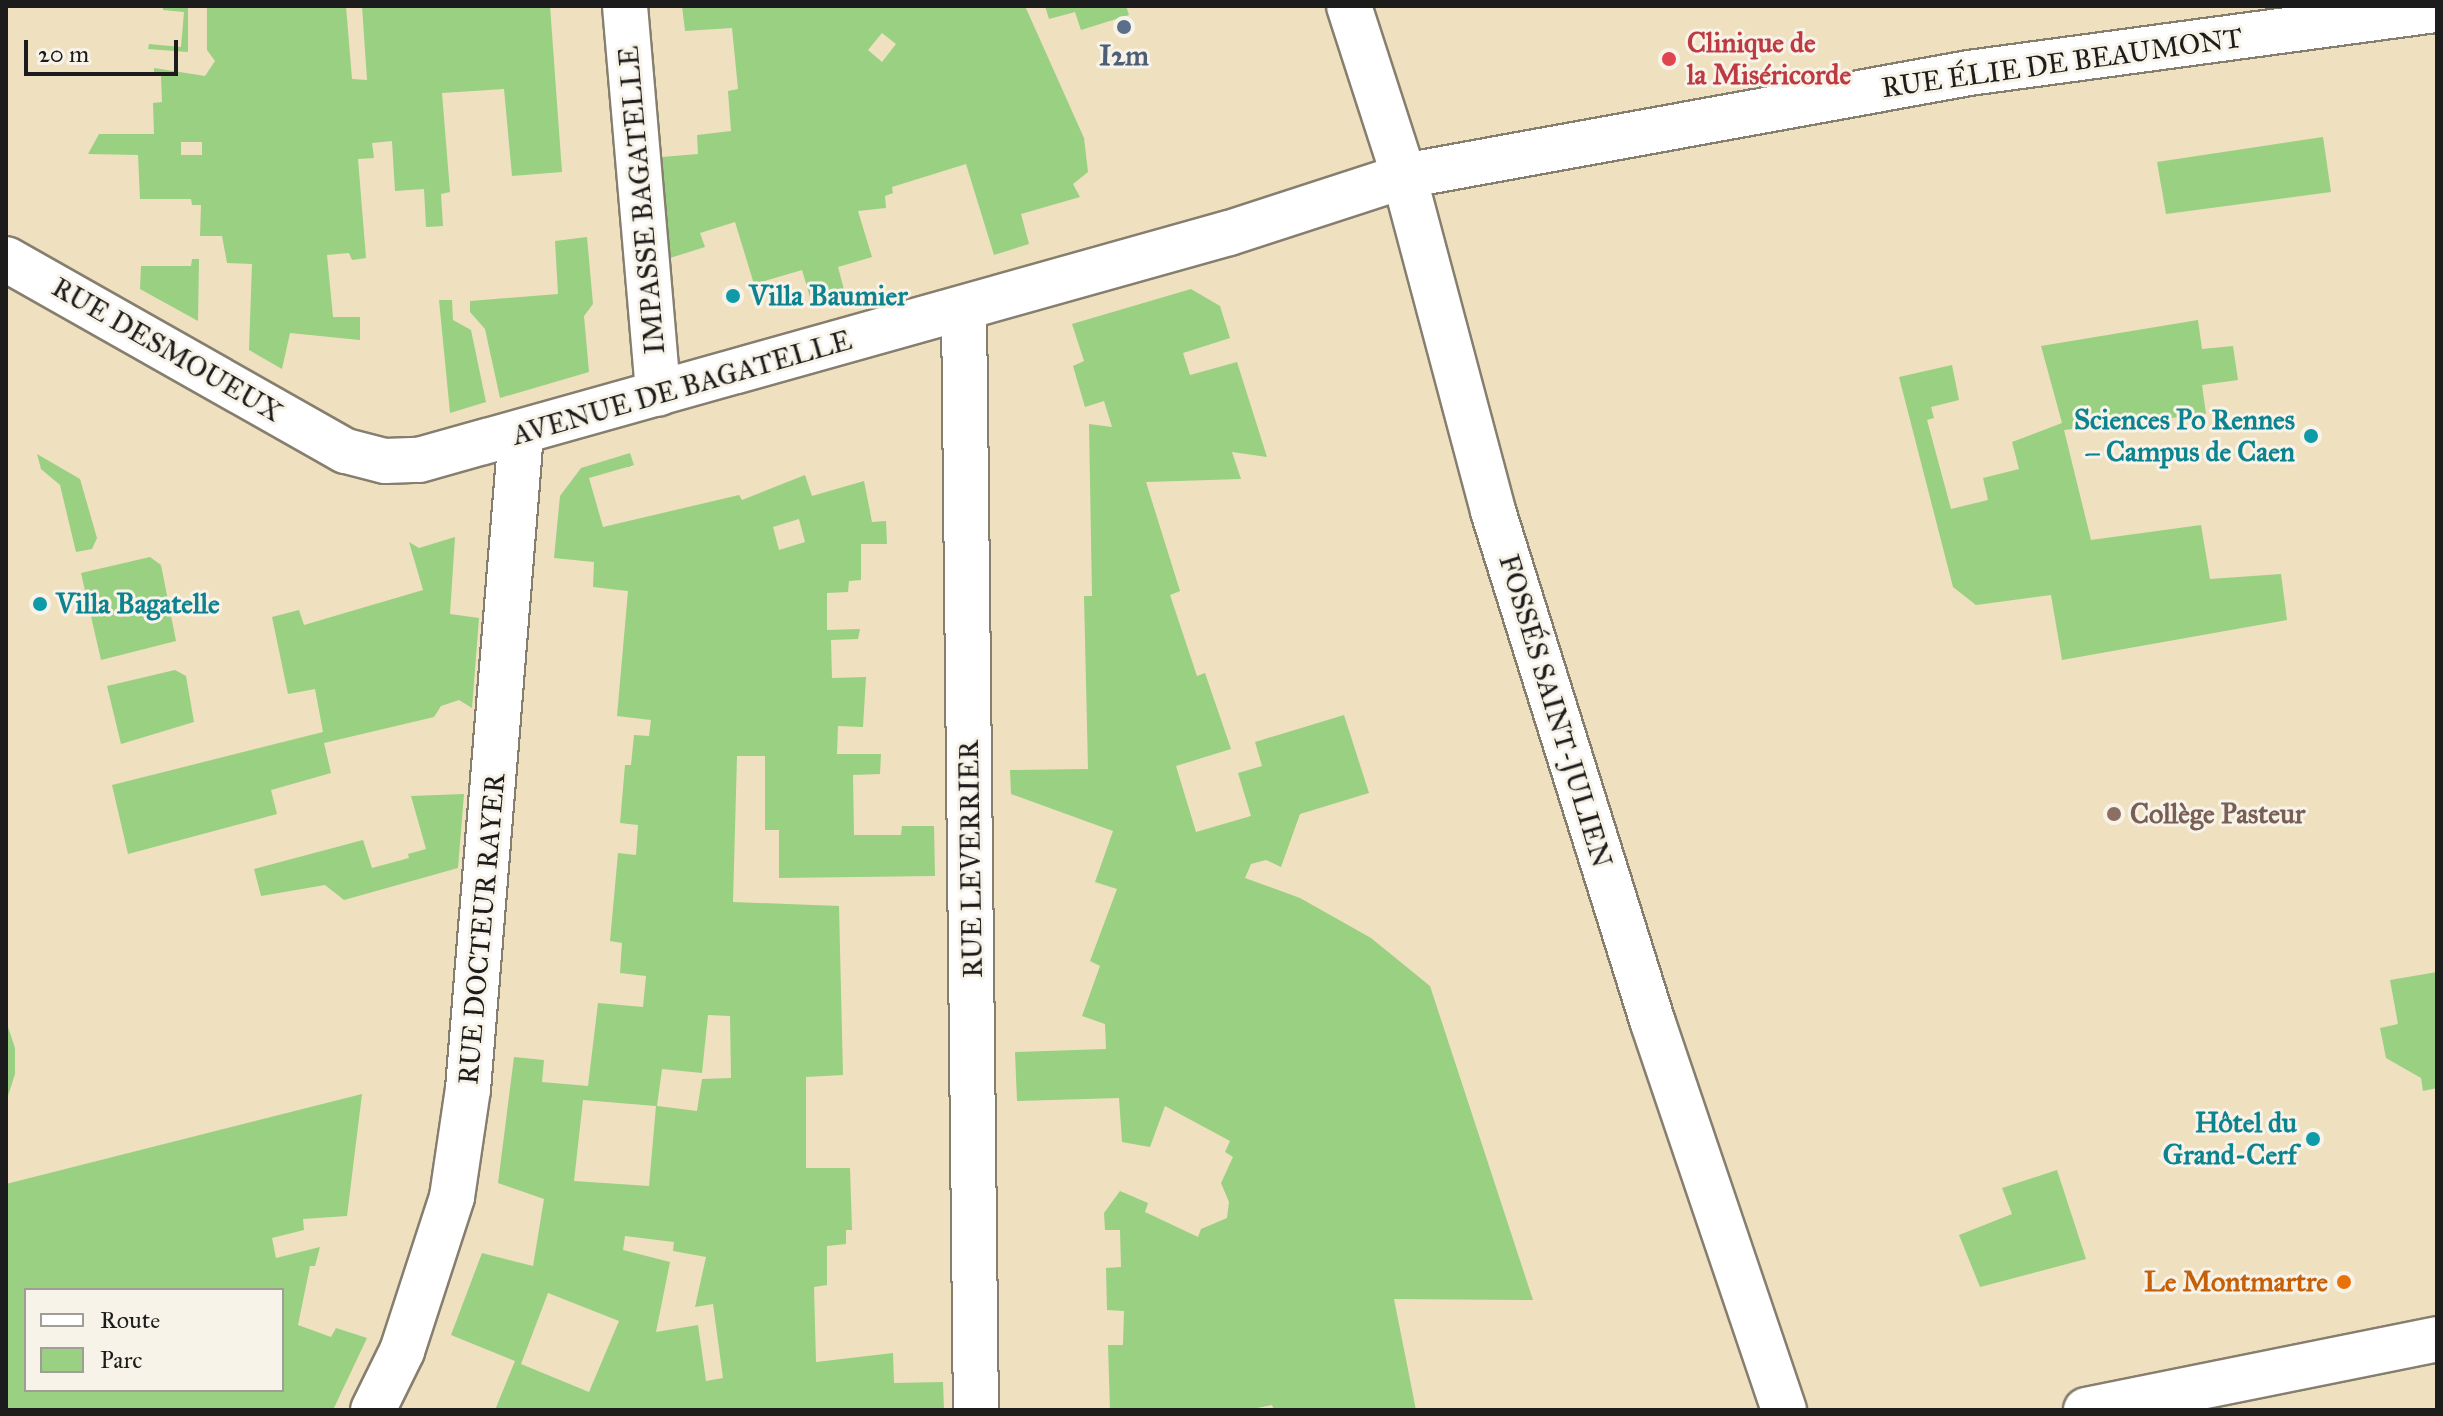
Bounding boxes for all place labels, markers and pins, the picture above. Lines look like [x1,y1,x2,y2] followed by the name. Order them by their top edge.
[1115,18,1133,36] marker: I2m
[1687,26,1851,92] place label: Clinique de la Miséricorde
[1099,39,1149,73] place label: I2m
[1658,48,1680,70] marker: Clinique de la Miséricorde
[749,279,908,313] place label: Villa Baumier
[724,287,742,305] marker: Villa Baumier
[2074,403,2295,469] place label: Sciences Po Rennes – Campus de Caen
[2302,427,2320,445] marker: Sciences Po Rennes – Campus de Caen
[56,587,220,621] place label: Villa Bagatelle
[31,595,49,613] marker: Villa Bagatelle
[2130,797,2305,831] place label: Collège Pasteur
[2105,805,2123,823] marker: Collège Pasteur
[2163,1106,2297,1172] place label: Hôtel du Grand-Cerf
[2304,1130,2322,1148] marker: Hôtel du Grand-Cerf
[2144,1265,2328,1299] place label: Le Montmartre
[2335,1273,2353,1291] marker: Le Montmartre

